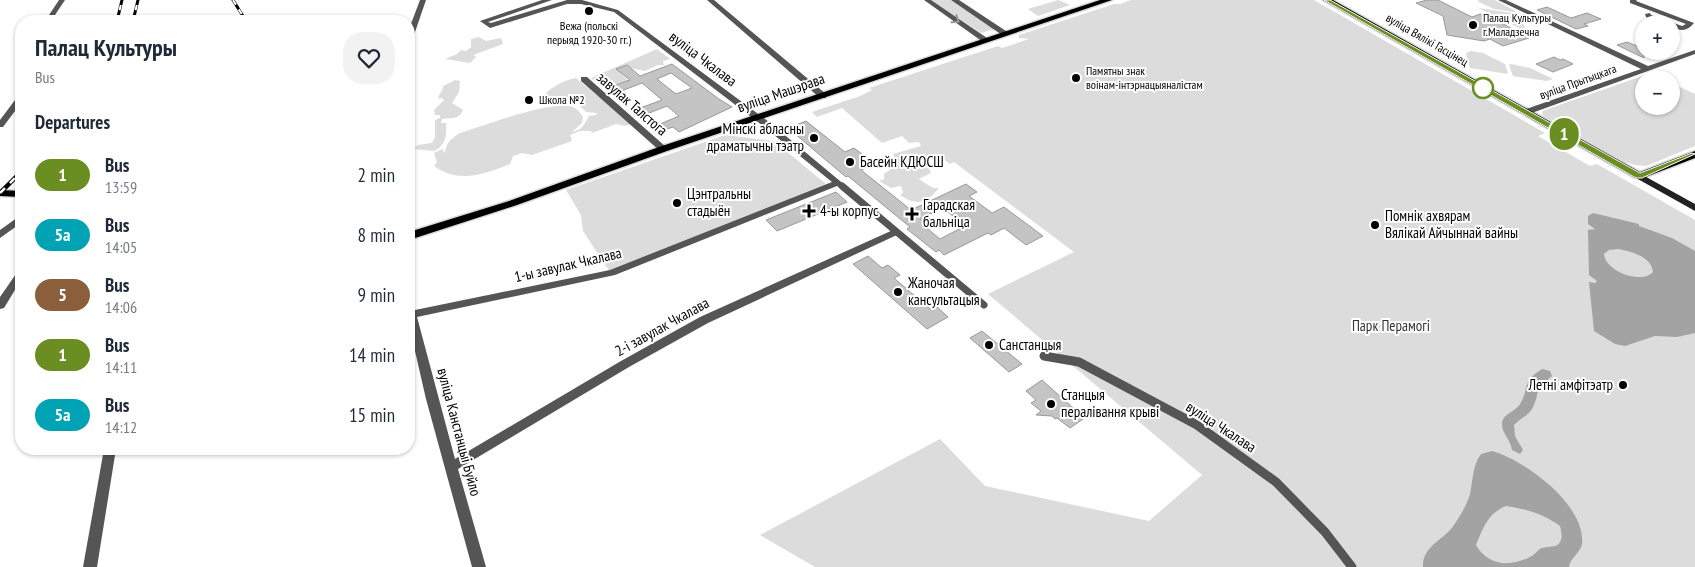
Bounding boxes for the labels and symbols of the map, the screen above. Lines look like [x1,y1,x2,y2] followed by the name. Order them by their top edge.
[583,5,595,17] marker: Вежа (польскі перыяд 1920-30 гг.)
[1383,10,1472,70] street label: вуліца Вялікі Гасцінец
[1483,10,1551,39] place label: Палац Культуры г.Маладзечна
[951,14,960,23] one-way arrow
[547,18,631,47] place label: Вежа (польскі перыяд 1920-30 гг.)
[1467,19,1479,31] marker: Палац Культуры г.Маладзечна
[666,27,741,90] street label: вуліца Чкалава
[1537,61,1619,102] street label: вуліца Прытыцкага
[1086,63,1203,92] place label: Памятны знак воінам-інтэрнацыяналістам
[593,68,672,140] street label: завулак Талстога
[735,69,827,116] street label: вуліца Машэрава
[1070,72,1082,84] marker: Памятны знак воінам-інтэрнацыяналістам
[1472,77,1494,99] unlabelled marker
[539,92,585,107] place label: Школа №2
[523,94,535,106] marker: Школа №2
[1548,118,1580,150] line badge: 1
[707,119,804,155] place label: Мінскі абласны драматычны тэатр
[808,132,820,144] marker: Мінскі абласны драматычны тэатр
[860,152,944,171] place label: Басейн КДЮСШ
[844,156,856,168] marker: Басейн КДЮСШ
[687,184,751,220] place label: Цэнтральны стадыён
[923,195,975,231] place label: Гарадская бальніца
[671,197,683,209] marker: Цэнтральны стадыён
[820,201,879,220] place label: 4-ы корпус
[802,204,816,218] marker: 4-ы корпус
[1385,206,1518,242] place label: Помнік ахвярам Вялікай Айчыннай вайны
[905,207,919,221] marker: Гарадская бальніца
[1369,219,1381,231] marker: Помнік ахвярам Вялікай Айчыннай вайны
[512,243,623,286] street label: 1-ы завулак Чкалава
[907,273,980,309] place label: Жаночая кансультацыя
[892,286,904,298] marker: Жаночая кансультацыя
[611,293,712,360] street label: 2-і завулак Чкалава
[1352,316,1430,335] park label: Парк Перамогі
[999,335,1062,354] place label: Санстанцыя
[983,339,995,351] marker: Санстанцыя
[433,366,486,498] street label: вуліца Канстанцыі Буйло
[1527,375,1613,394] place label: Летні амфітэатр
[1617,379,1629,391] marker: Летні амфітэатр
[1061,385,1159,421] place label: Станцыя пералівання крыві
[1183,397,1260,456] street label: вуліца Чкалава
[1045,398,1057,410] marker: Станцыя пералівання крыві

